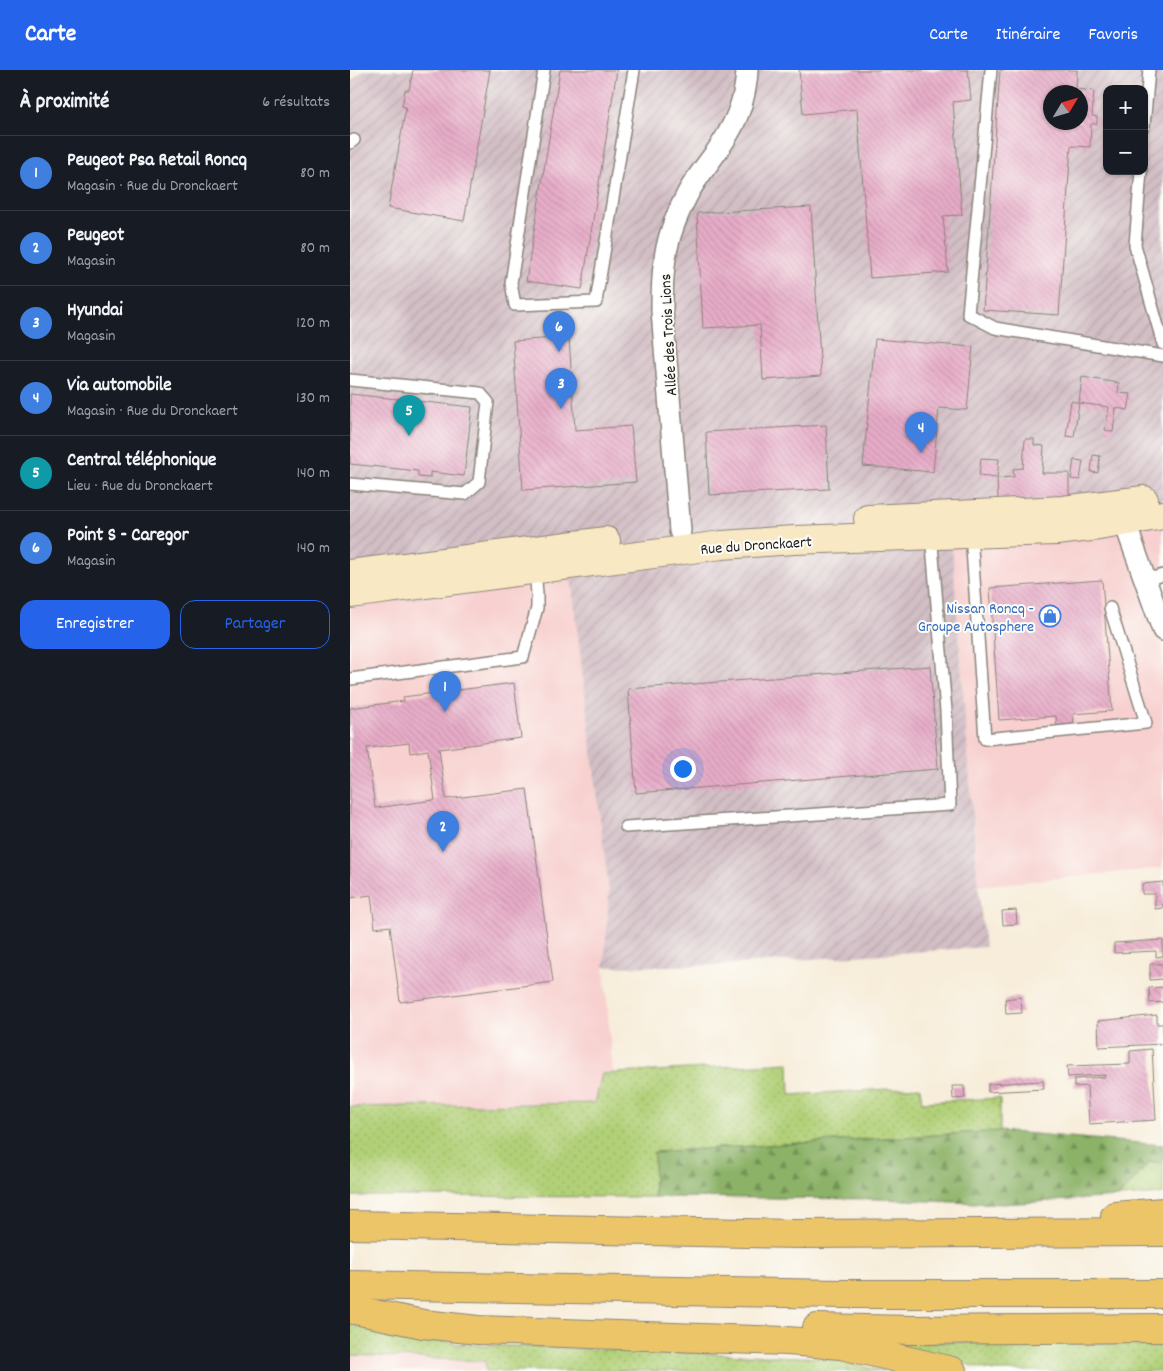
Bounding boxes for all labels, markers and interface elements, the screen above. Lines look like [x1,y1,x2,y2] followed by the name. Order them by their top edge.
[25,18,76,52] text: Carte
[929,23,968,48] text: Carte
[996,23,1060,48] text: Itinéraire
[1088,23,1138,48] text: Favoris
[1043,85,1088,130] north arrow
[1103,85,1148,175] map controls
[1103,85,1148,130] button: +
[20,88,109,118] text: À proximité
[262,91,330,114] text: 6 résultats
[1103,130,1148,175] button: −
[67,148,247,175] text: Peugeot Psa Retail Roncq
[34,162,38,185] text: 1
[300,162,330,185] text: 80 m
[67,175,238,198] text: Magasin · Rue du Dronckaert
[67,223,124,250] text: Peugeot
[33,237,40,260] text: 2
[300,237,330,260] text: 80 m
[67,250,115,273] text: Magasin
[655,273,684,397] street label: Allée des Trois Lions
[67,298,123,325] text: Hyundai
[543,311,575,352] pin: 6
[32,312,40,335] text: 3
[296,312,330,335] text: 120 m
[67,325,115,348] text: Magasin
[545,368,577,409] pin: 3
[67,373,172,400] text: Via automobile
[33,387,39,410] text: 4
[296,387,330,410] text: 130 m
[393,395,425,436] pin: 5
[67,400,238,423] text: Magasin · Rue du Dronckaert
[905,412,937,453] pin: 4
[67,448,216,475] text: Central téléphonique
[32,462,40,485] text: 5
[296,462,330,485] text: 140 m
[67,475,213,498] text: Lieu · Rue du Dronckaert
[67,523,189,550] text: Point S - Caregor
[700,531,813,562] street label: Rue du Dronckaert
[32,537,40,560] text: 6
[296,537,330,560] text: 140 m
[67,550,115,573] text: Magasin
[918,598,1034,639] place label: Nissan Roncq - Groupe Autosphere
[20,600,170,649] button: Enregistrer
[180,600,330,649] button: Partager
[1038,604,1062,628] shop icon: Nissan Roncq - Groupe Autosphere
[429,671,461,712] pin: 1
[670,756,696,782] your location
[427,811,459,852] pin: 2

